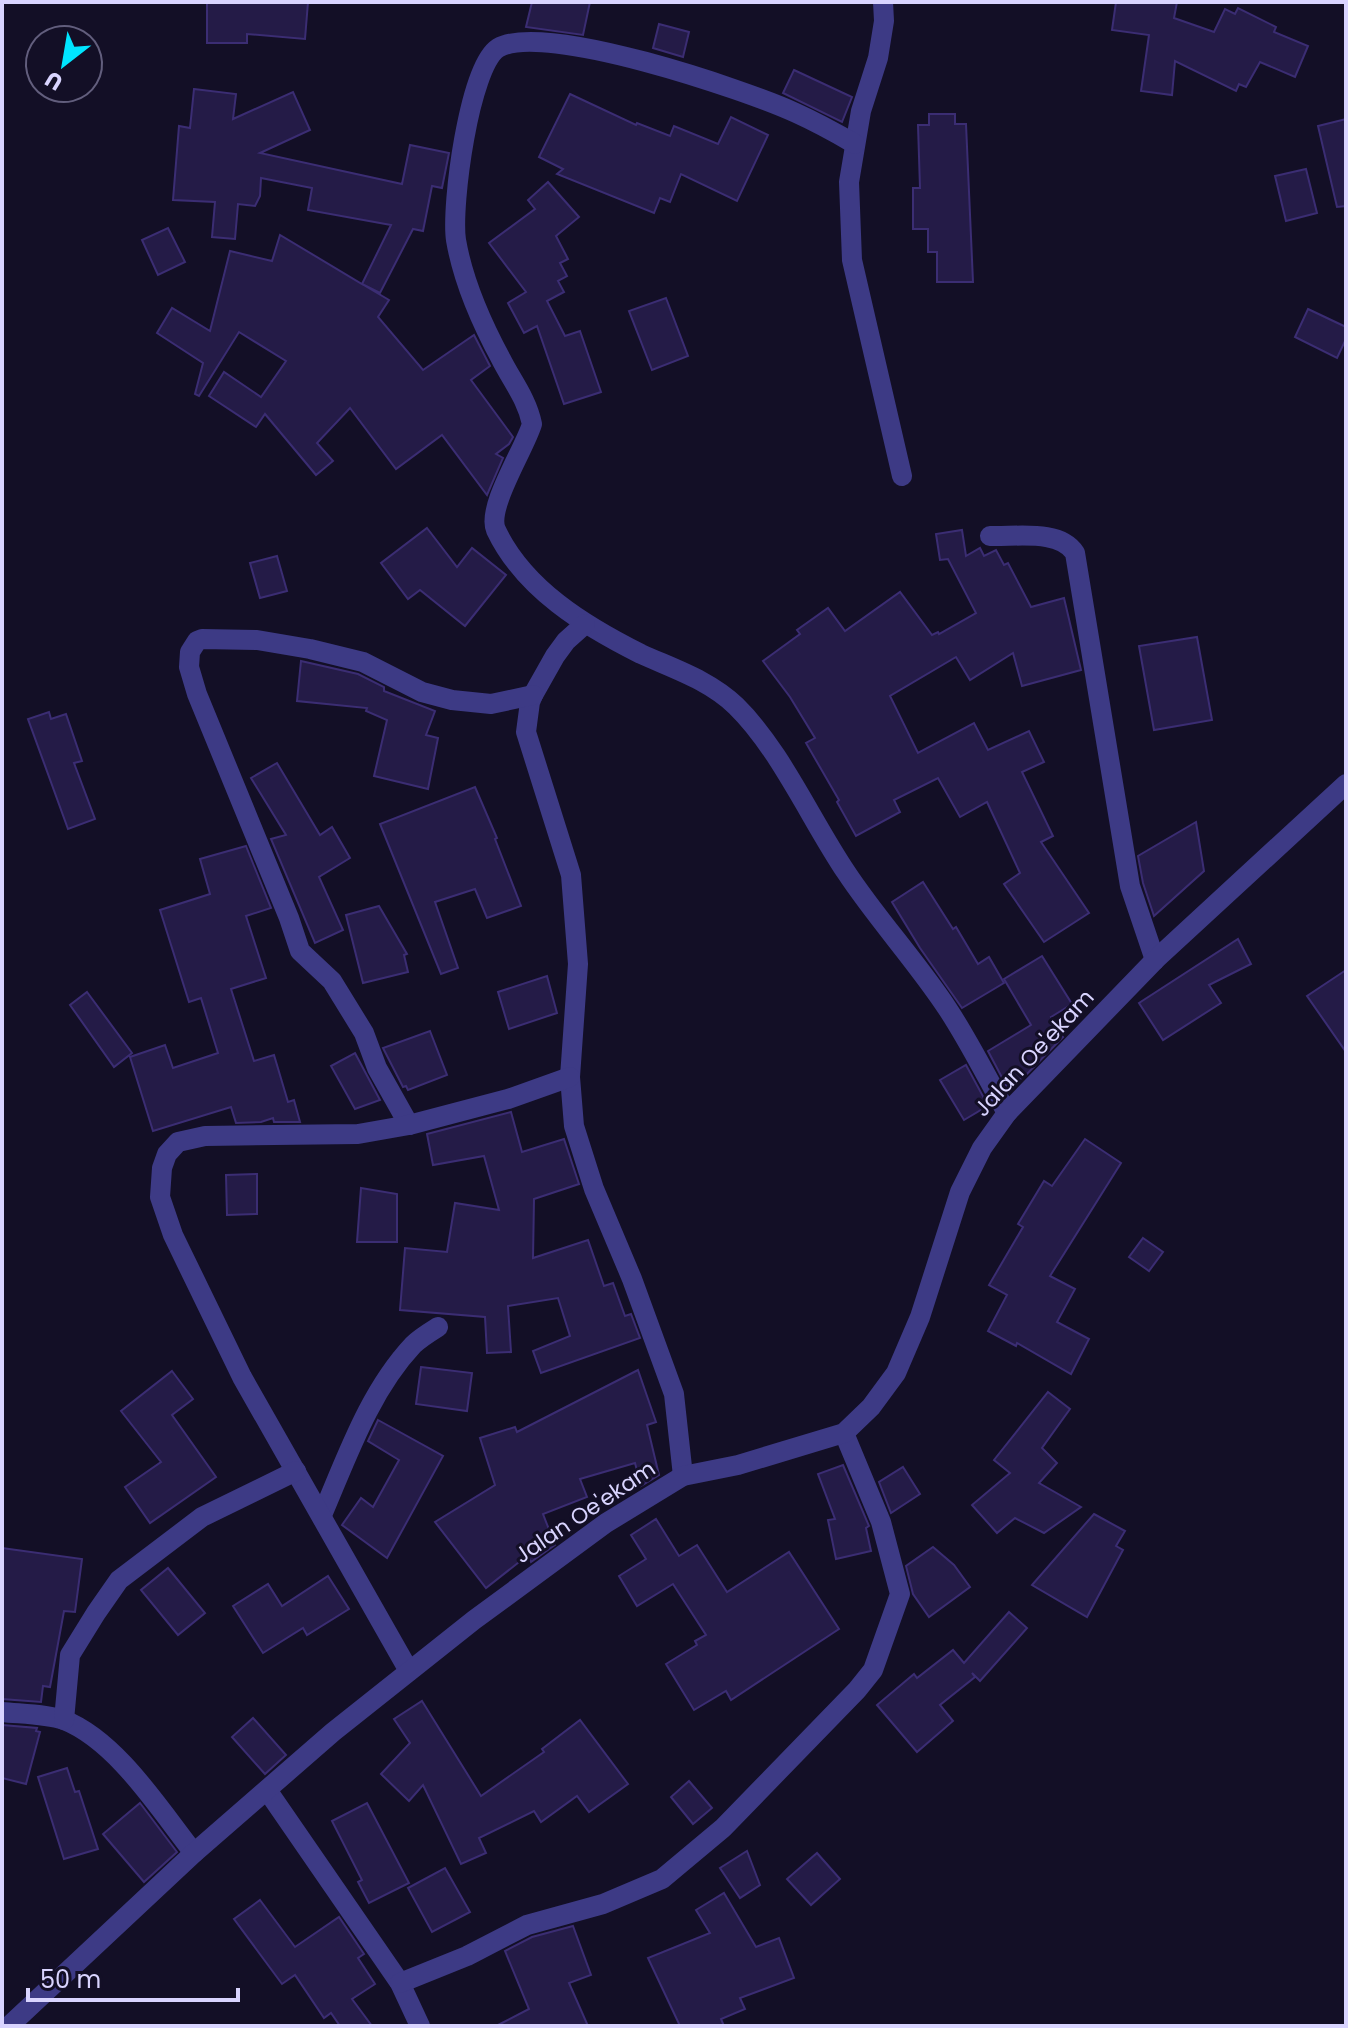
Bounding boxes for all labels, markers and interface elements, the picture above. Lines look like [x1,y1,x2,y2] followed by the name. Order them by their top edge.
[24,24,104,104] north arrow
[39,63,69,98] text: U
[967,983,1101,1123] street label: Jalan Oe'ekam
[508,1453,662,1571] street label: Jalan Oe'ekam
[28,1952,238,2002] scale bar
[40,1963,101,1996] text: 50 m

